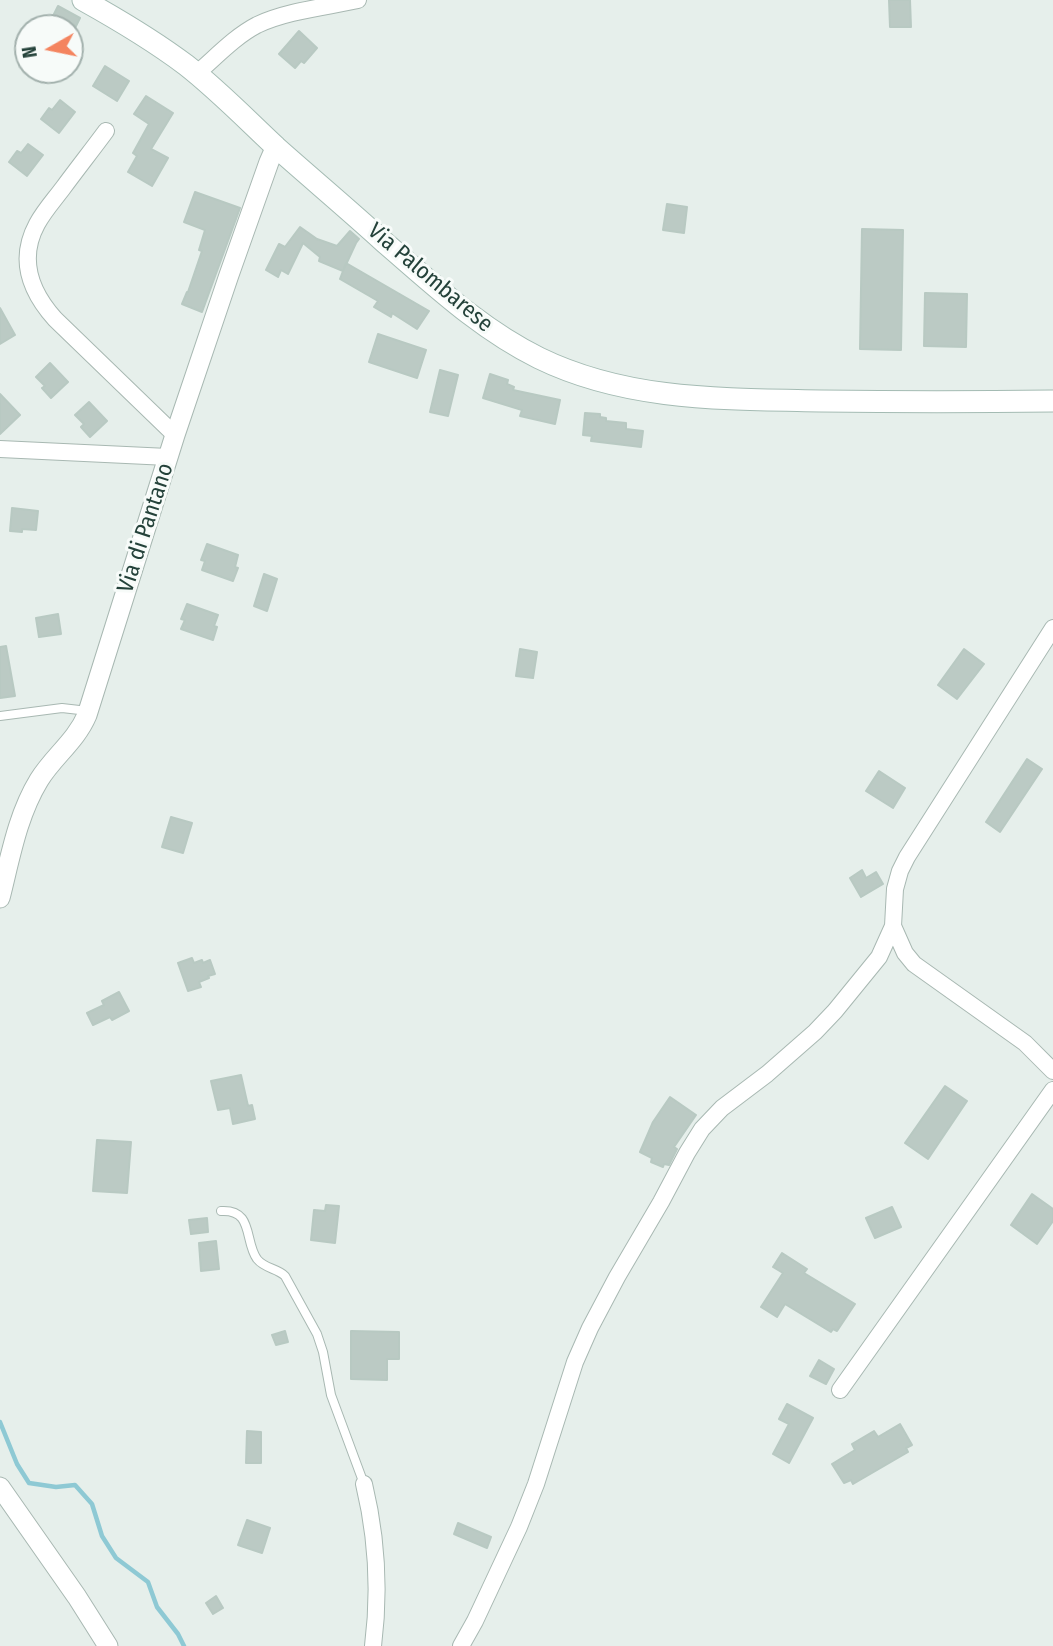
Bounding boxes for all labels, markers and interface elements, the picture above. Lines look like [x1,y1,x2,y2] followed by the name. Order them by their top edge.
[14,14,84,84] north arrow
[17,45,42,59] text: N
[362,218,498,338] street label: Via Palombarese
[112,460,180,596] street label: Via di Pantano

